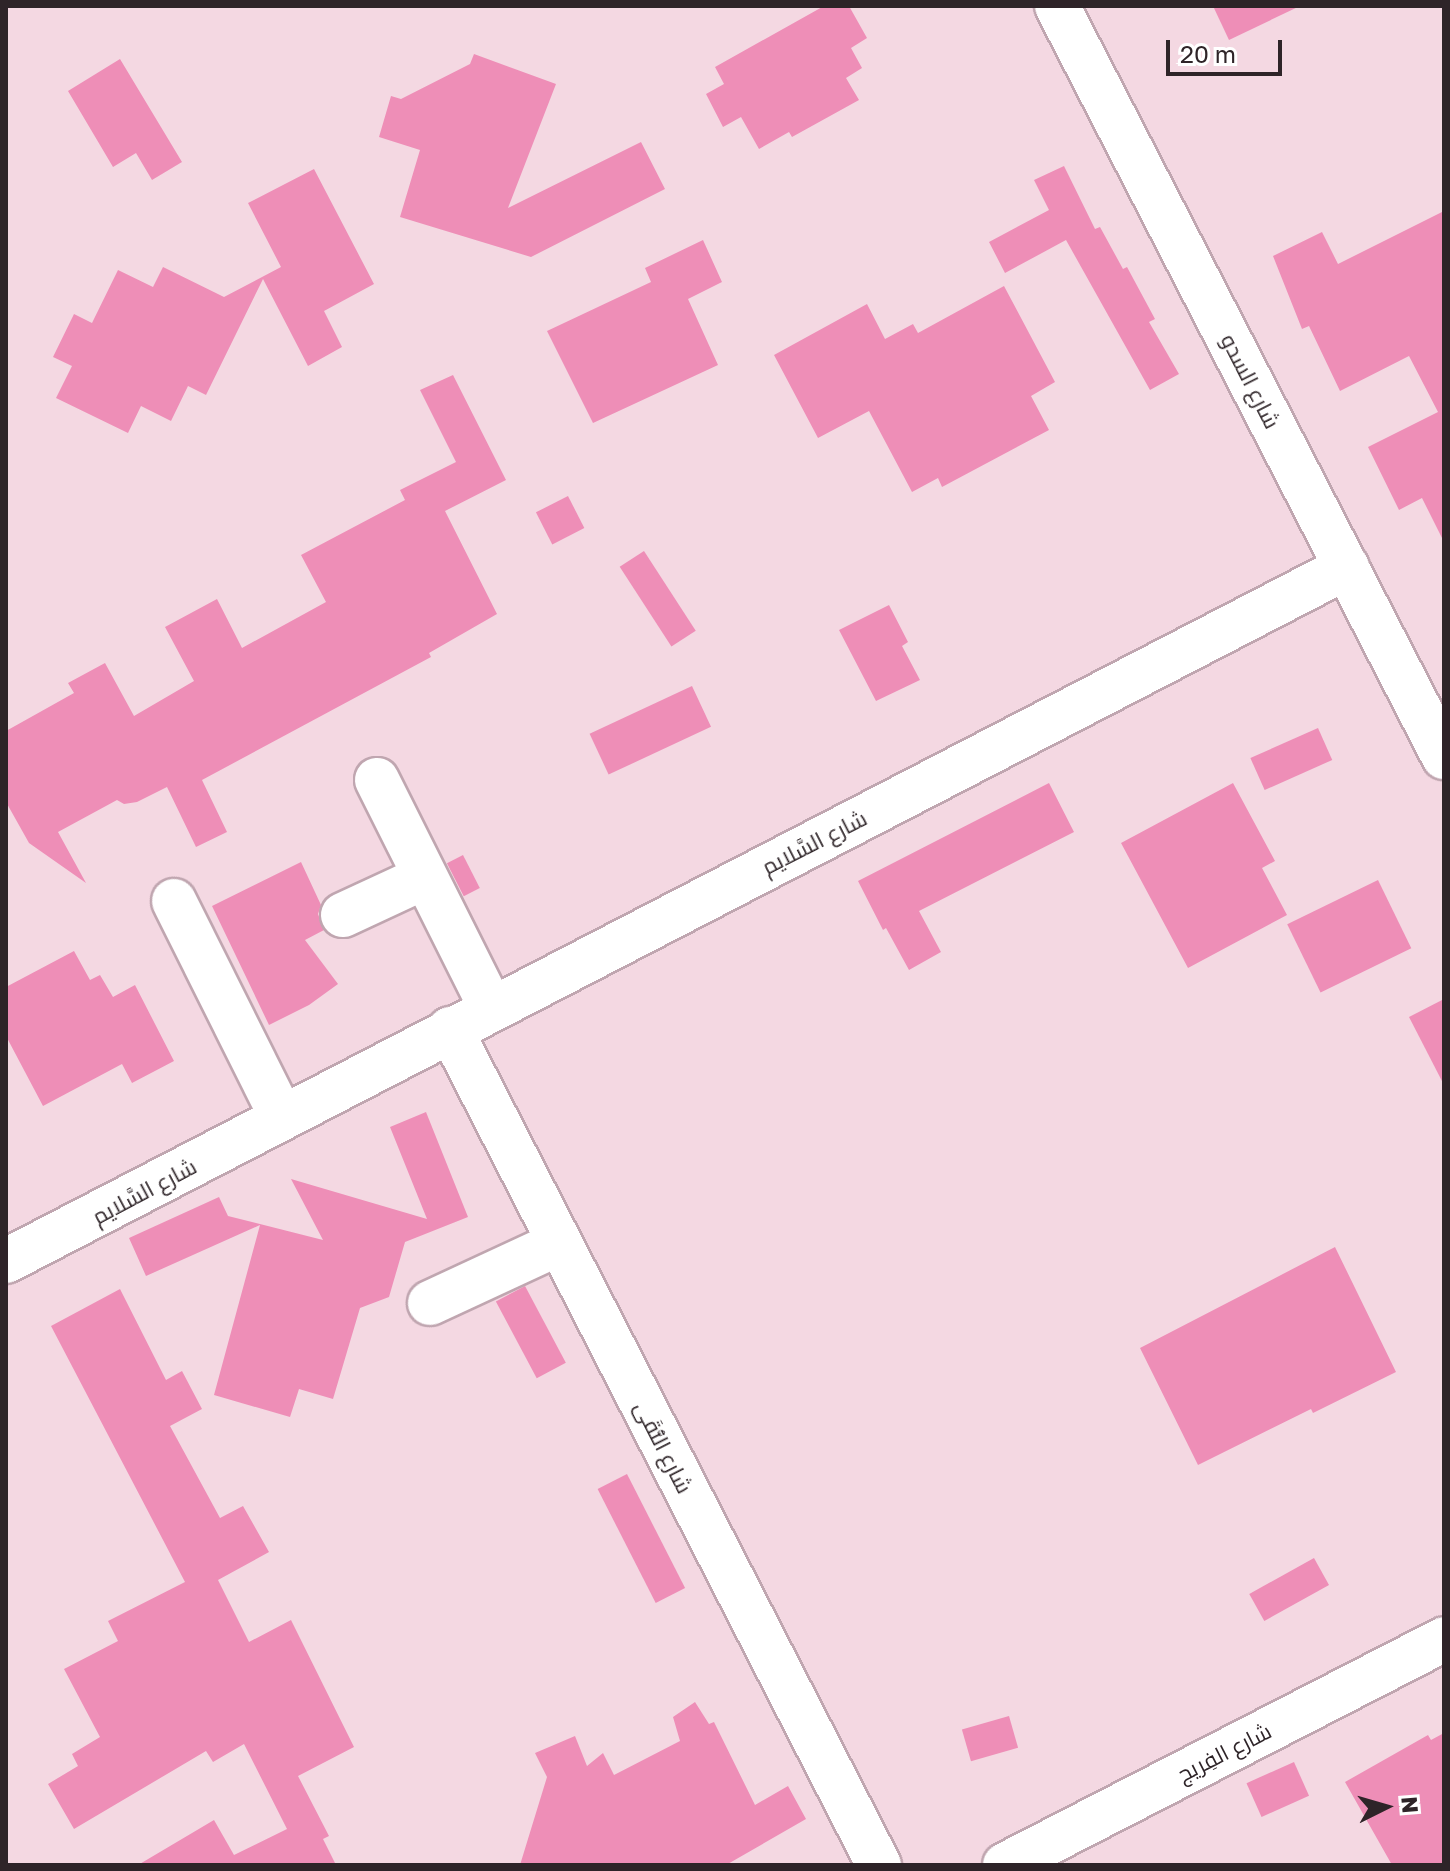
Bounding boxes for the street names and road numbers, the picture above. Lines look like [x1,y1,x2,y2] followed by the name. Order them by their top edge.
[1216,329,1286,433] street label: شارع السدو
[757,804,871,880] street label: شارع السَّلايم
[87,1153,201,1229] street label: شارع السَّلايم
[630,1396,698,1498] street label: شارع التُّقَى
[1172,1717,1276,1787] street label: شارع الفِريج

